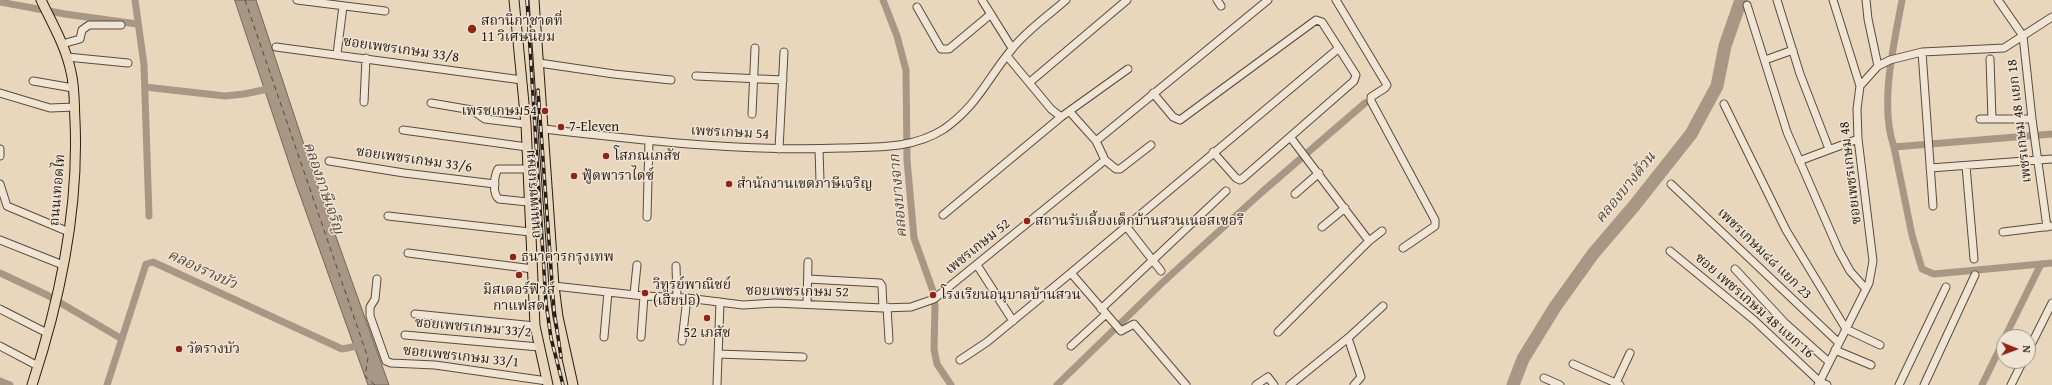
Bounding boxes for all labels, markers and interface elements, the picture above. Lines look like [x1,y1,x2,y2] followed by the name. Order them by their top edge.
[481,13,563,46] place label: สถานีกาชาดที่ 11 วิเศษนิยม
[466,23,478,35] marker: สถานีกาชาดที่ 11 วิเศษนิยม
[342,34,460,66] street label: ซอยเพชรเกษม 33/8
[2004,58,2036,184] street label: เพชรเกษม 48 แยก 18
[461,103,537,119] place label: เพรชเกษม54
[540,106,550,116] marker: เพรชเกษม54
[569,119,619,135] place label: 7-Eleven
[1836,121,1866,225] street label: ซอยเพชรเกษม 48
[556,122,566,132] marker: 7-Eleven
[690,123,770,143] street label: เพชรเกษม 54
[299,140,347,236] water label: คลองภาษีเจริญ
[355,144,473,176] street label: ซอยเพชรเกษม 33/6
[614,148,680,164] place label: โสภณเภสัช
[523,149,545,239] street label: ถนนเพชรเกษม
[1592,149,1660,227] water label: คลองบางด้วน
[601,151,611,161] marker: โสภณเภสัช
[46,153,70,227] street label: ถนนเทอดไท
[886,153,912,239] water label: คลองบางจาก
[582,168,654,184] place label: ฟู้ดพาราไดซ์
[569,171,579,181] marker: ฟู้ดพาราไดซ์
[737,176,873,192] place label: สำนักงานเขตภาษีเจริญ
[724,179,734,189] marker: สำนักงานเขตภาษีเจริญ
[1713,205,1815,303] street label: เพชรเกษม๔๘ แยก 23
[1035,213,1244,229] place label: สถานรับเลี้ยงเด็กบ้านสวนเนอสเซอรี
[942,216,1014,278] street label: เพชรเกษม 52
[1022,216,1032,226] marker: สถานรับเลี้ยงเด็กบ้านสวนเนอสเซอรี
[165,246,239,294] water label: คลองรางบัว
[521,249,614,265] place label: ธนาคารกรุงเทพ
[1691,250,1817,362] street label: ซอย เพชรเกษม 48 แยก 16
[508,252,518,262] marker: ธนาคารกรุงเทพ
[514,270,524,280] marker: มิสเตอร์ฟิวส์ กาแฟสด
[653,277,731,310] place label: วิทูรย์พาณิชย์ (เฮียปอ)
[483,282,555,314] place label: มิสเตอร์ฟิวส์ กาแฟสด
[745,283,849,301] street label: ซอยเพชรเกษม 52
[941,287,1081,303] place label: โรงเรียนอนุบาลบ้านสวน
[640,288,650,298] marker: วิทูรย์พาณิชย์ (เฮียปอ)
[928,290,938,300] marker: โรงเรียนอนุบาลบ้านสวน
[702,313,712,323] marker: 52 เภสัช
[414,315,532,341] street label: ซอยเพชรเกษม 33/2
[683,325,731,341] place label: 52 เภสัช
[1996,329,2036,369] north arrow
[187,341,240,357] place label: วัดรางบัว
[402,343,520,371] street label: ซอยเพชรเกษม 33/1
[174,344,184,354] marker: วัดรางบัว
[2019,345,2035,353] text: N

